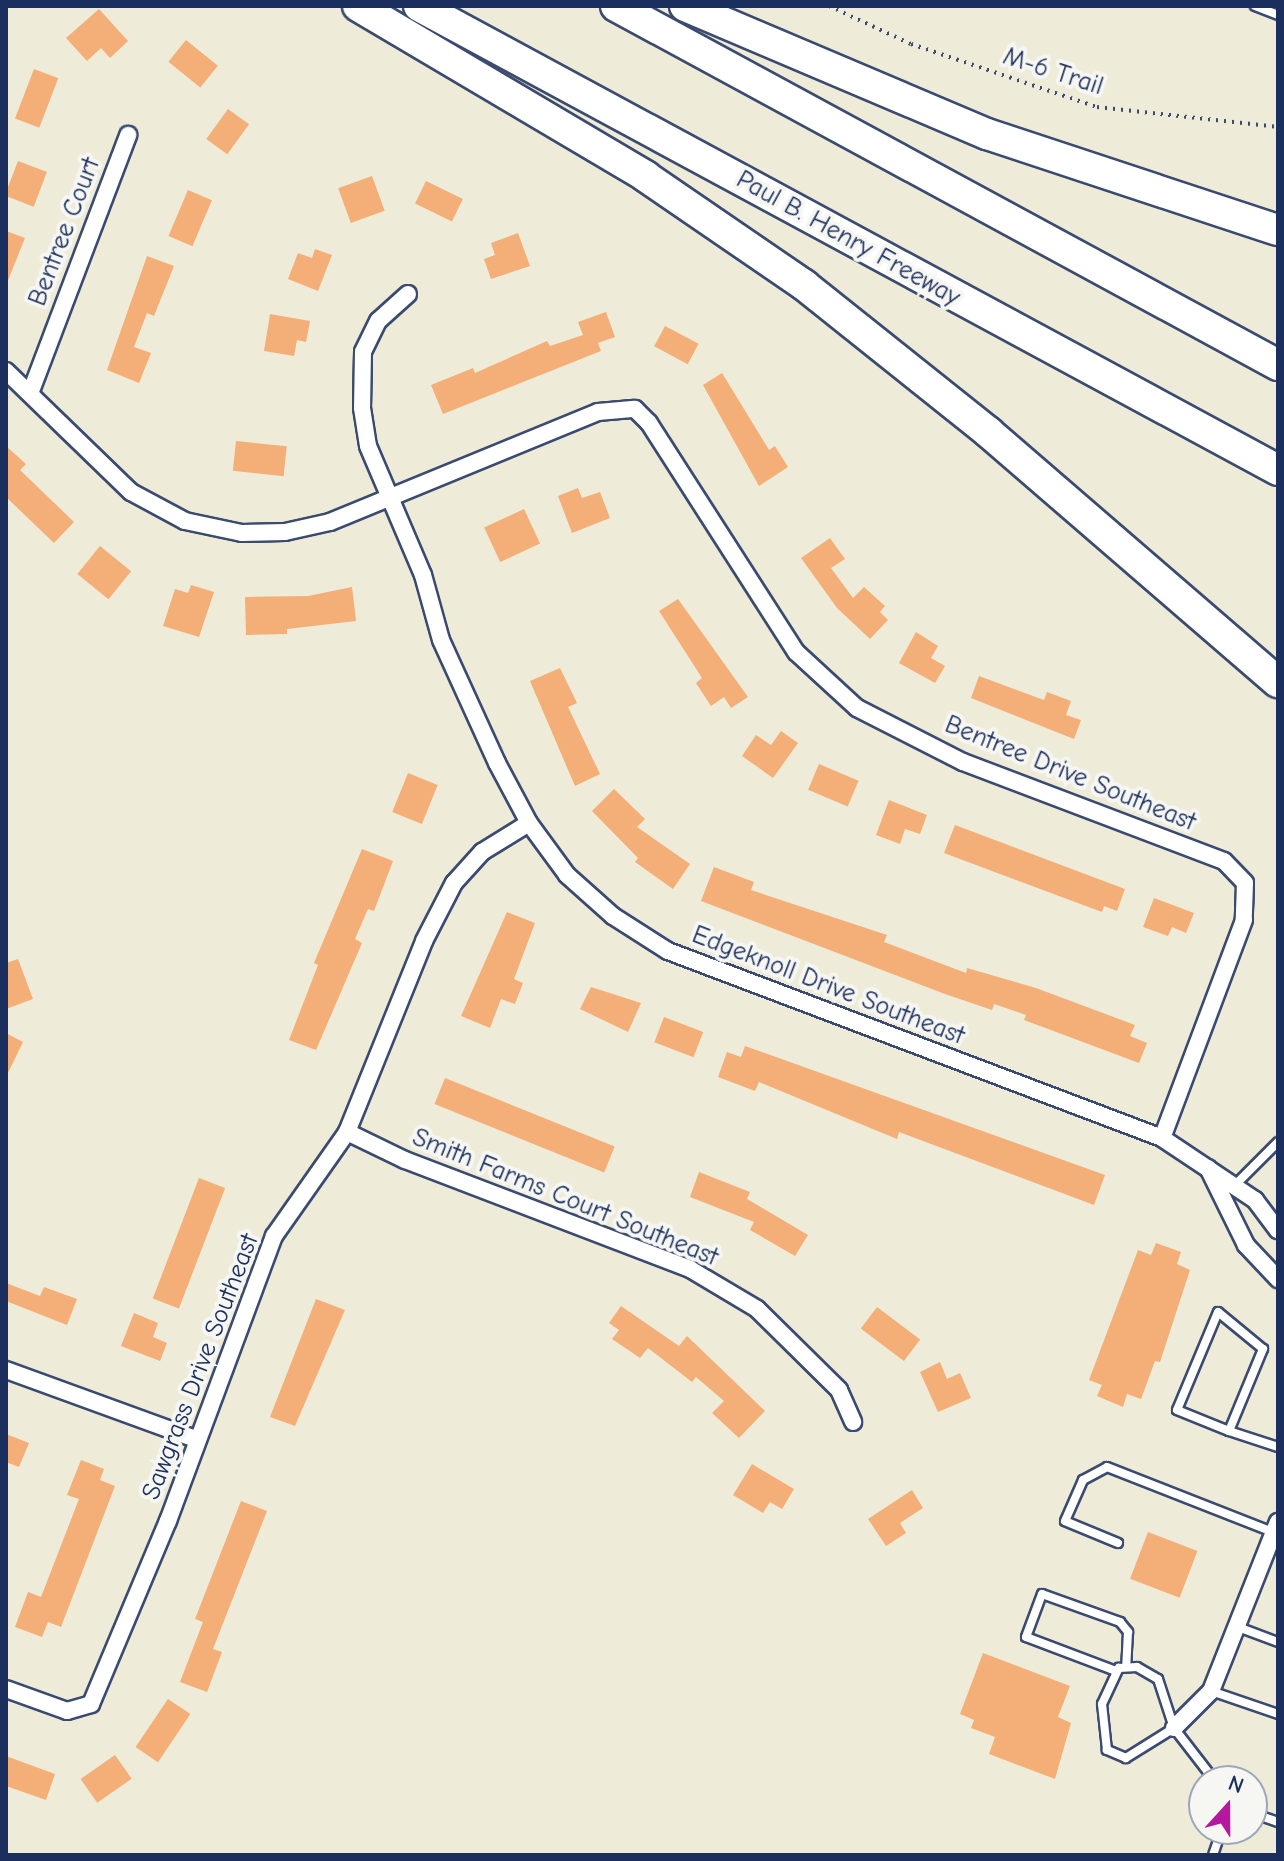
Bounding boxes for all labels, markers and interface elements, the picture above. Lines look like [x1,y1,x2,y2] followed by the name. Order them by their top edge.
[999,41,1107,103] street label: M-6 Trail
[22,153,108,311] street label: Bentree Court
[731,164,965,314] street label: Paul B. Henry Freeway
[940,709,1200,839] street label: Bentree Drive Southeast
[687,920,969,1052] street label: Edgeknoll Drive Southeast
[408,1122,722,1274] street label: Smith Farms Court Southeast
[136,1230,266,1504] street label: Sawgrass Drive Southeast
[1188,1765,1268,1845] north arrow
[1225,1770,1247,1799] text: N

